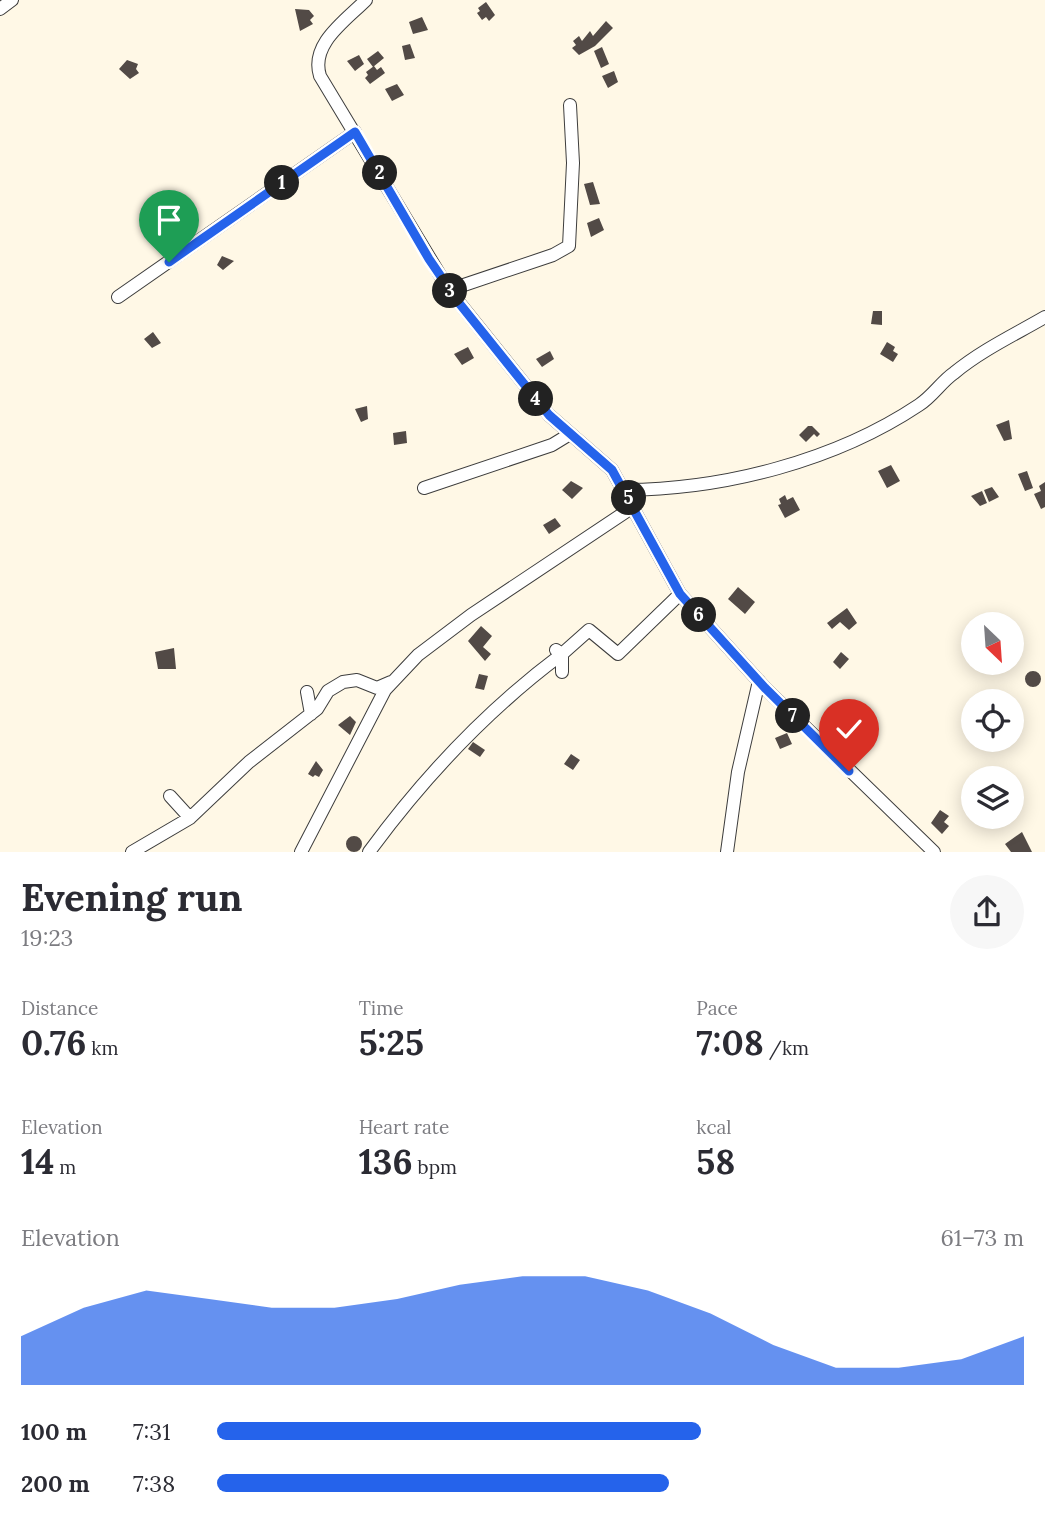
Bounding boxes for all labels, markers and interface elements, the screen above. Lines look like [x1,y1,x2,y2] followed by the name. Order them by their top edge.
[362,156,398,190] pin: 2
[374,160,385,184] text: 2
[264,166,300,200] pin: 1
[278,170,285,194] text: 1
[139,190,199,262] pin
[150,201,188,239] icon: arrive
[433,274,468,308] pin: 3
[444,278,455,302] text: 3
[518,382,554,416] pin: 4
[530,386,541,410] text: 4
[612,480,646,516] pin: 5
[623,485,634,509] text: 5
[682,598,716,632] pin: 6
[693,602,704,626] text: 6
[961,612,1024,676] north arrow
[961,612,1024,829] map controls
[961,689,1024,752] button: locate
[776,698,810,734] pin: 7
[819,699,879,771] pin
[788,703,797,727] text: 7
[830,710,868,748] icon: check
[961,766,1024,829] button: layers
[21,873,243,921] text: Evening run
[950,875,1024,949] button: share
[21,923,73,952] text: 19:23
[21,996,98,1020] text: Distance
[359,996,403,1020] text: Time
[696,996,738,1020] text: Pace
[21,1020,86,1065] text: 0.76
[359,1020,424,1065] text: 5:25
[696,1020,764,1065] text: 7:08
[86,1036,119,1060] text: km
[764,1036,809,1060] text: /km
[21,1115,103,1139] text: Elevation
[359,1115,449,1139] text: Heart rate
[696,1115,731,1139] text: kcal
[21,1139,54,1184] text: 14
[359,1139,413,1184] text: 136
[696,1139,735,1184] text: 58
[54,1155,76,1179] text: m
[413,1155,457,1179] text: bpm
[21,1223,120,1252] text: Elevation
[940,1223,1024,1252] text: 61–73 m
[21,1417,87,1446] text: 100 m
[133,1417,171,1446] text: 7:31
[21,1469,90,1498] text: 200 m
[133,1469,175,1498] text: 7:38

